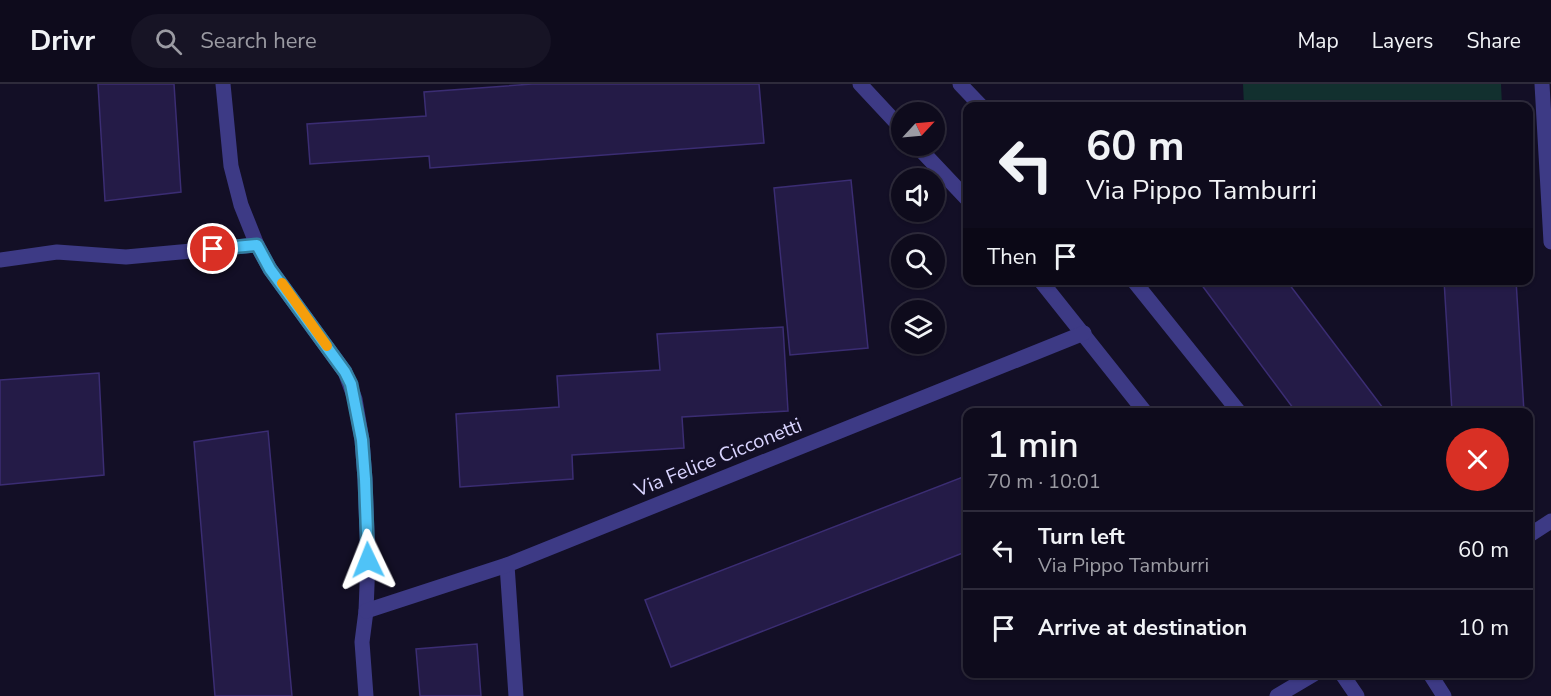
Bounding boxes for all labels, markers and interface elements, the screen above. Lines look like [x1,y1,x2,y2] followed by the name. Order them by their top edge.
[131,14,551,68] search box
[30,22,95,60] text: Drivr
[152,25,185,58] icon: search
[200,26,317,56] text: Search here
[1297,27,1339,55] text: Map
[1372,27,1433,55] text: Layers
[1466,27,1521,55] text: Share
[891,102,945,156] north arrow
[891,102,945,354] map controls
[1086,118,1185,175] text: 60 m
[987,126,1065,204] icon: left
[891,168,945,222] button: sound
[1086,172,1317,209] text: Via Pippo Tamburri
[187,223,238,274] pin
[196,232,229,265] icon: arrive
[891,234,945,288] button: search
[1049,240,1082,273] icon: arrive
[987,242,1037,272] text: Then
[891,300,945,354] button: layers
[629,412,806,504] street label: Via Felice Cicconetti
[987,421,1079,470] text: 1 min
[1446,428,1509,491] button: close
[987,468,1101,495] text: 70 m · 10:01
[1038,522,1125,552] text: Turn left
[336,528,400,592] position arrow
[987,534,1020,567] icon: left
[1458,535,1509,565] text: 60 m
[1038,552,1209,579] text: Via Pippo Tamburri
[987,612,1020,645] icon: arrive
[1038,613,1247,643] text: Arrive at destination
[1458,613,1509,643] text: 10 m

